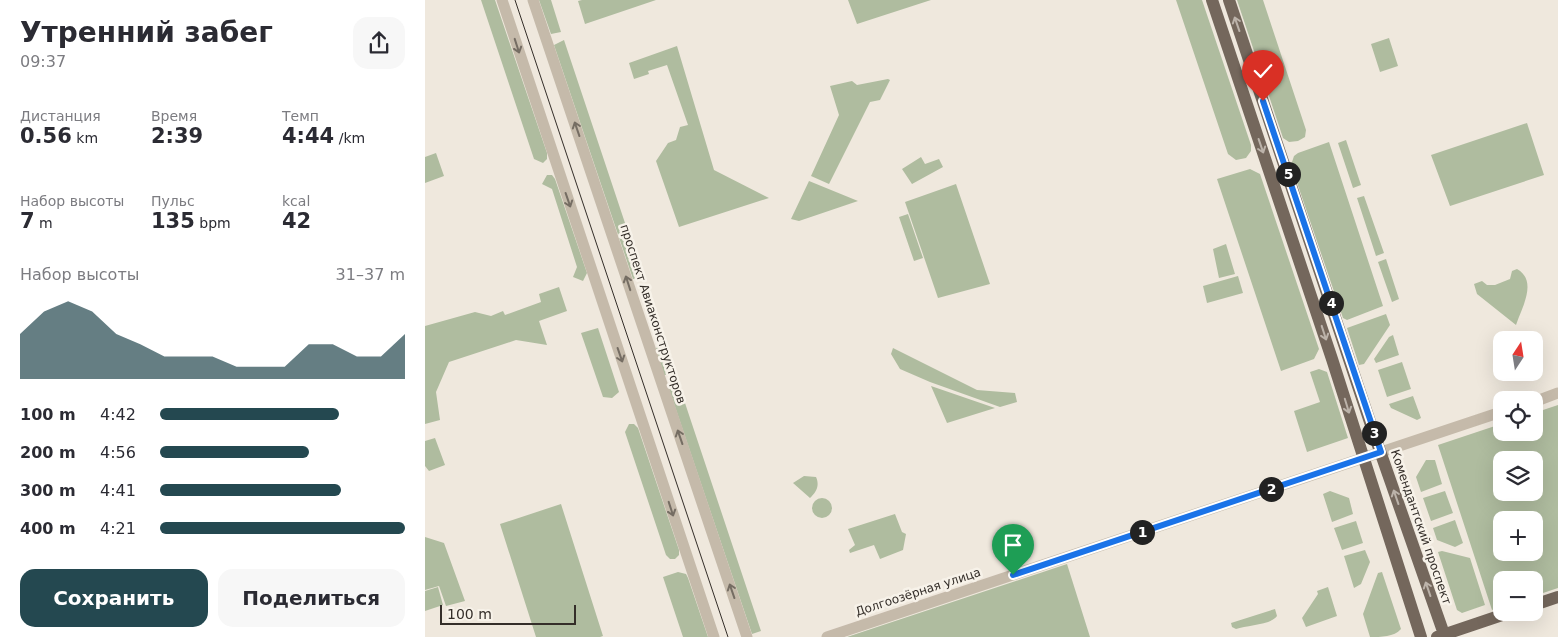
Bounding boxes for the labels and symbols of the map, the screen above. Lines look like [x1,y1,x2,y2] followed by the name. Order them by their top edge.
[1232,17,1241,32] one-way arrow
[513,38,522,54] one-way arrow
[1242,50,1284,101] pin
[571,121,581,137] one-way arrow
[1257,137,1266,153] one-way arrow
[1275,162,1301,186] pin: 5
[564,192,574,208] one-way arrow
[617,223,689,405] street label: проспект Авиаконструкторов
[623,275,632,291] one-way arrow
[1319,290,1343,316] pin: 4
[1319,325,1329,341] one-way arrow
[1493,331,1543,381] north arrow
[616,346,625,362] one-way arrow
[1343,397,1352,413] one-way arrow
[1361,420,1387,446] pin: 3
[674,429,684,445] one-way arrow
[1388,448,1454,606] street label: Комендантский проспект
[1259,476,1283,502] pin: 2
[1391,490,1400,505] one-way arrow
[667,500,676,516] one-way arrow
[1129,520,1155,544] pin: 1
[992,524,1034,575] pin
[853,565,983,619] street label: Долгоозёрная улица
[1423,581,1433,597] one-way arrow
[726,583,736,599] one-way arrow
[440,602,576,625] scale bar

